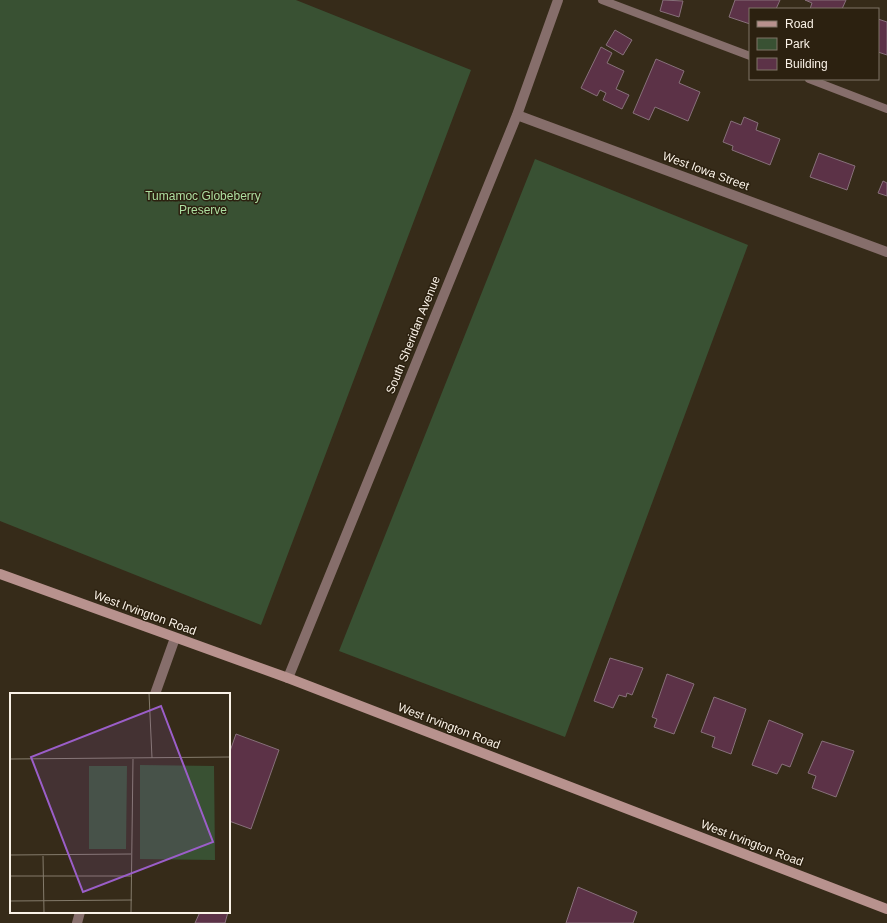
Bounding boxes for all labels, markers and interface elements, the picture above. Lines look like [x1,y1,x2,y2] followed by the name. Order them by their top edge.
[749,8,879,80] legend
[785,17,814,31] text: Road
[785,37,811,51] text: Park
[785,57,828,71] text: Building
[661,149,752,193] street label: West Iowa Street
[145,189,261,217] park label: Tumamoc Globeberry Preserve
[383,274,443,396] street label: South Sheridan Avenue
[92,588,198,638] street label: West Irvington Road
[10,693,230,913] inset map
[396,700,502,752] street label: West Irvington Road
[699,817,805,869] street label: West Irvington Road

